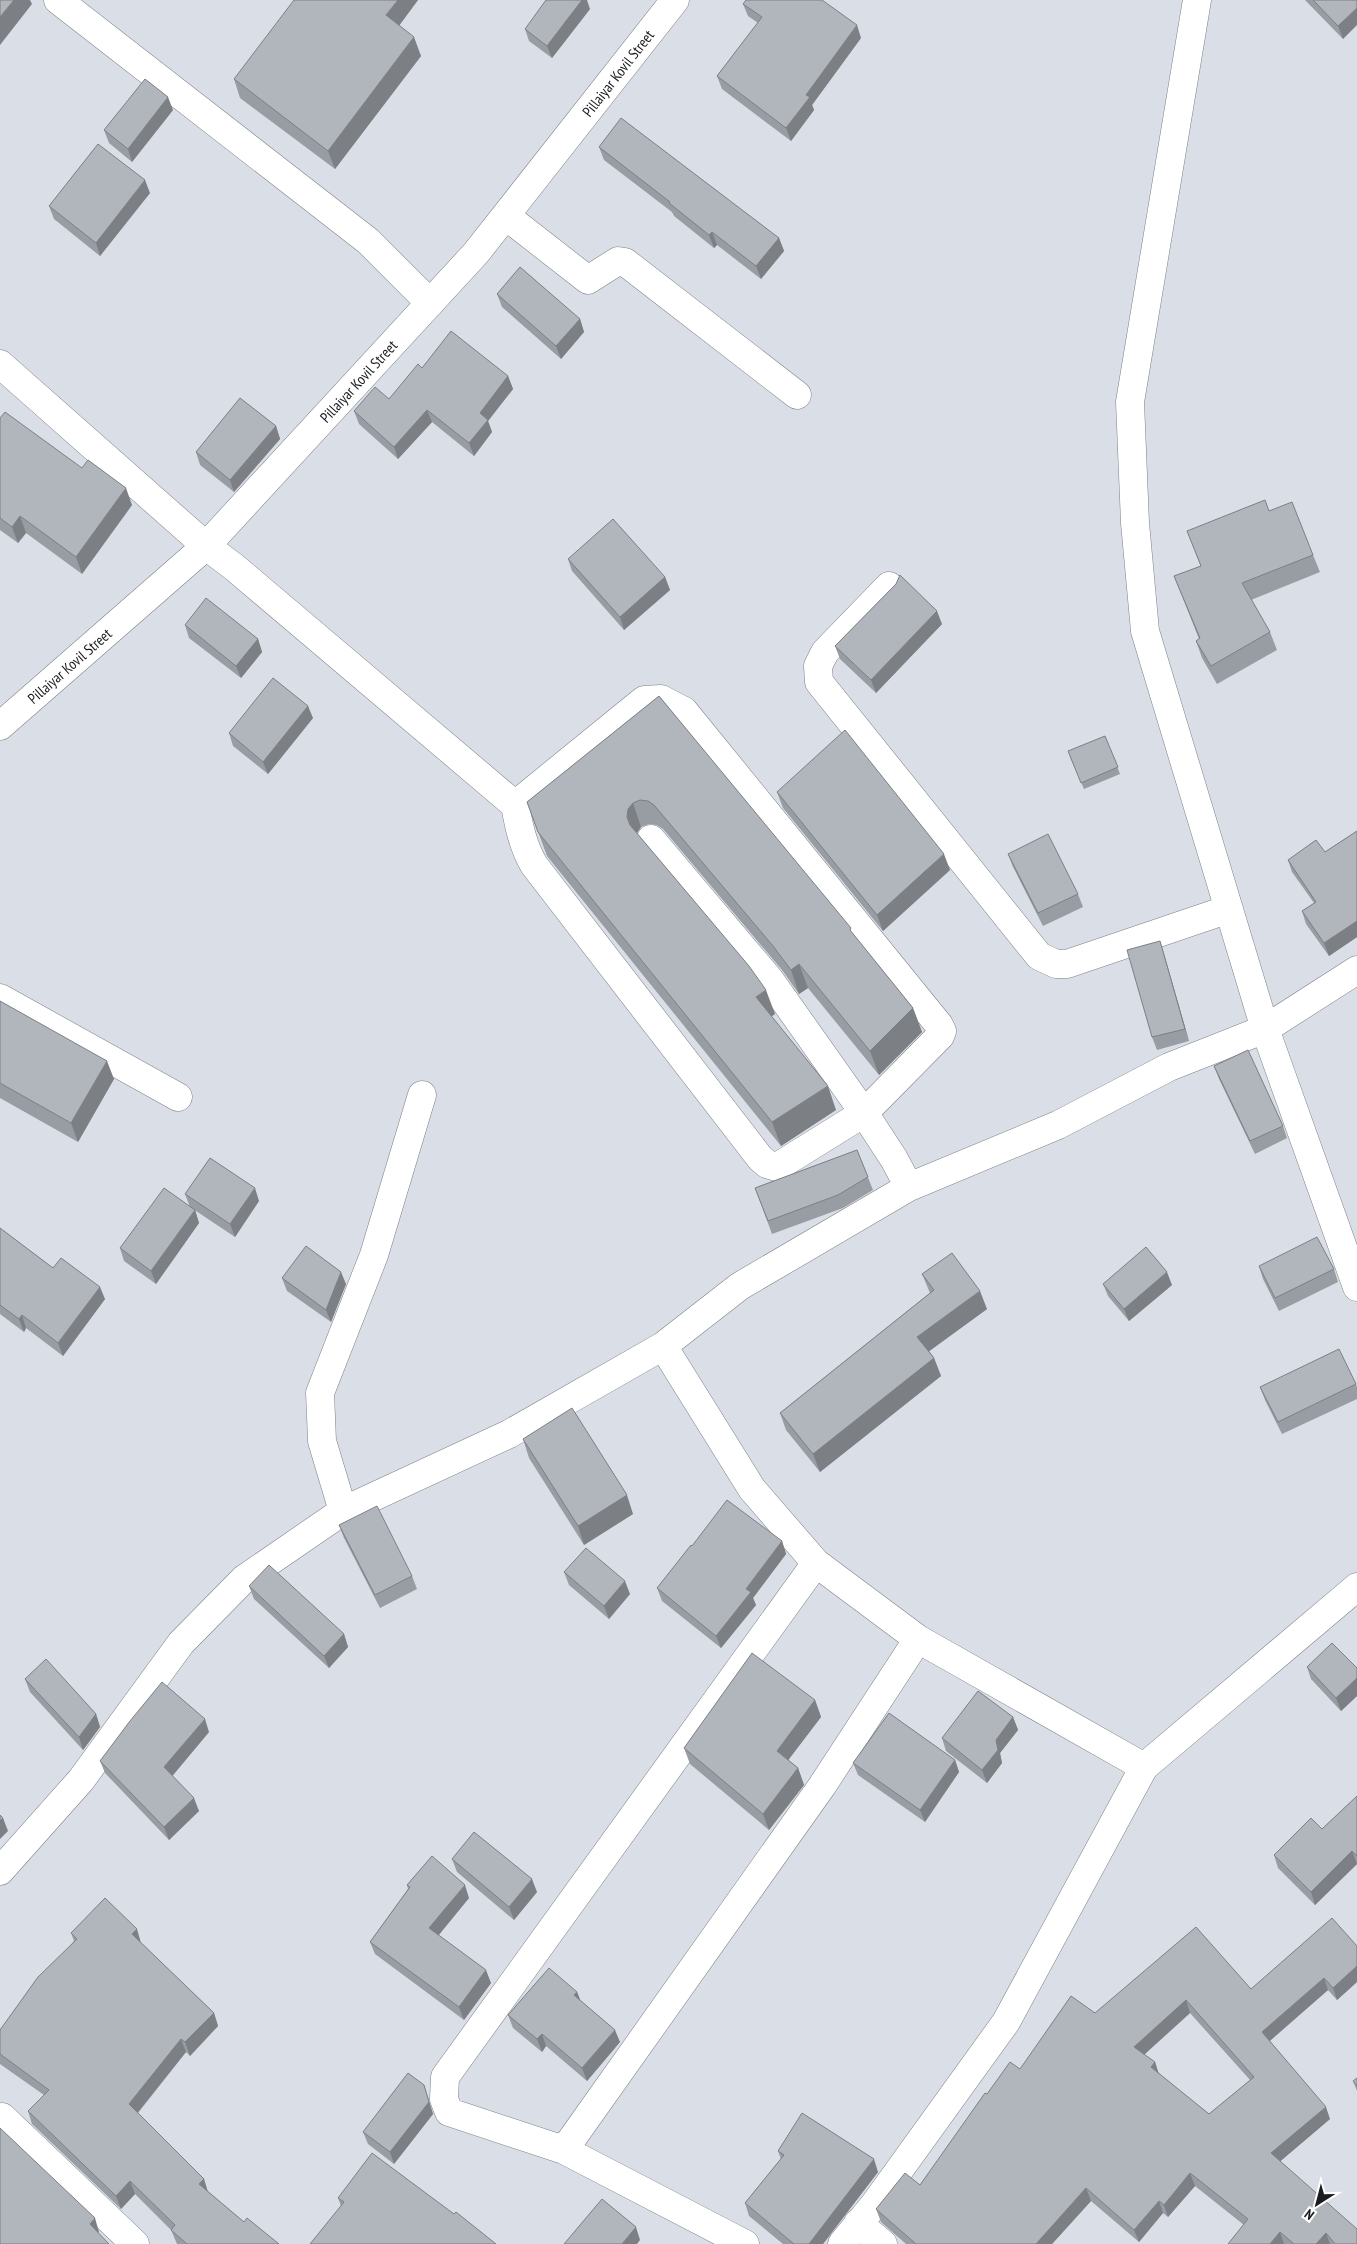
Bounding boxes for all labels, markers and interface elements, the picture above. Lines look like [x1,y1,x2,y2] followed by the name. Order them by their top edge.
[578,26,658,120] street label: Pillaiyar Kovil Street
[315,336,401,426] street label: Pillaiyar Kovil Street
[23,624,115,707] street label: Pillaiyar Kovil Street
[1292,2179,1342,2229] north arrow
[1301,2205,1318,2224] text: N

